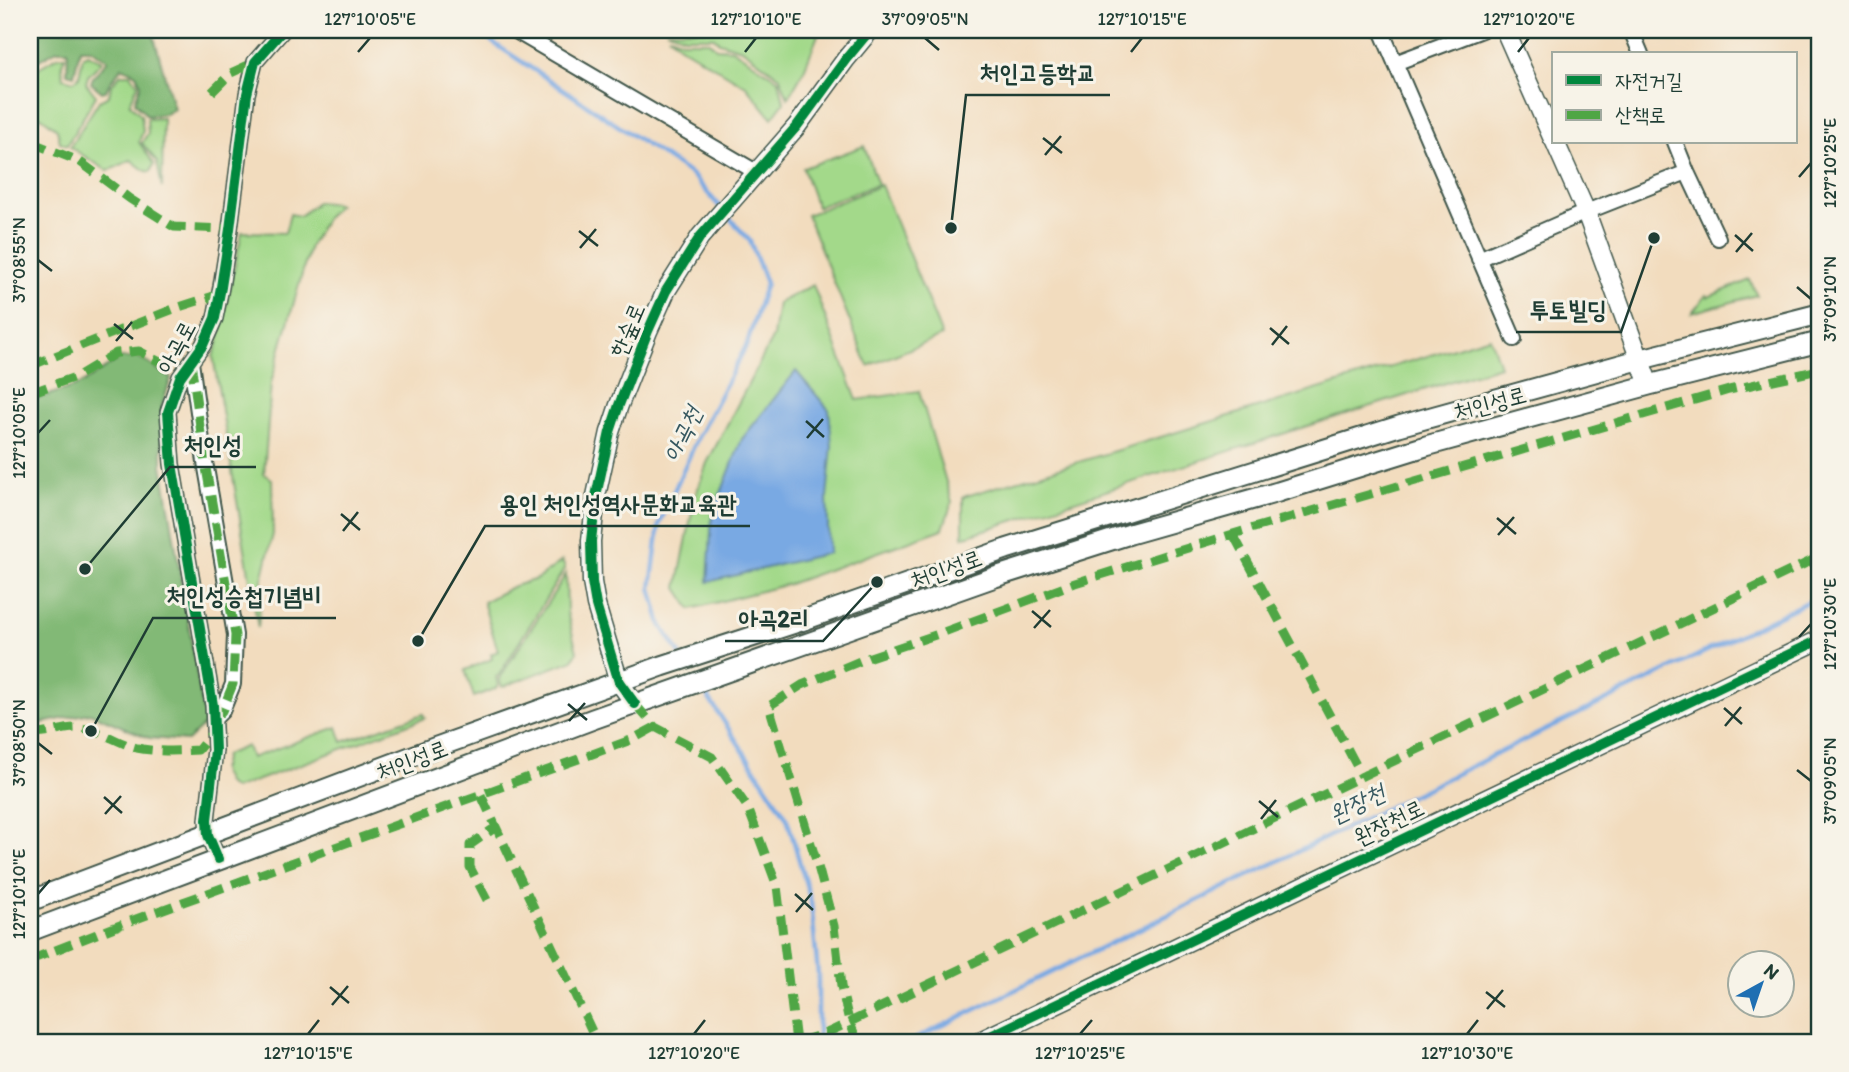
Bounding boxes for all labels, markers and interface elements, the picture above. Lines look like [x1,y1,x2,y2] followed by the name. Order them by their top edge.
[324,8,416,30] text: 127°10'05"E
[711,8,801,30] text: 127°10'10"E
[881,8,969,30] text: 37°09'05"N
[1097,8,1187,30] text: 127°10'15"E
[1483,8,1575,30] text: 127°10'20"E
[966,50,1110,95] callout: 처인고등학교
[1552,52,1797,144] legend
[980,58,1096,87] text: 처인고등학교
[1615,68,1683,93] text: 자전거길
[1615,102,1666,127] text: 산책로
[1819,118,1841,208] text: 127°10'25"E
[8,217,30,303] text: 37°08'55"N
[1819,256,1841,342] text: 37°09'10"N
[1516,287,1621,332] callout: 투토빌딩
[1529,295,1607,324] text: 투토빌딩
[603,299,651,361] street label: 한숲로
[151,316,201,378] street label: 아곡로
[1451,380,1529,426] street label: 처인성로
[8,387,30,479] text: 127°10'05"E
[656,399,709,466] water label: 아곡천
[170,422,256,467] callout: 처인성
[184,430,242,459] text: 처인성
[485,481,750,526] callout: 용인 처인성역사문화교육관
[499,489,737,518] text: 용인 처인성역사문화교육관
[906,543,986,595] street label: 처인성로
[153,573,336,618] callout: 처인성승첩기념비
[1819,578,1841,670] text: 127°10'30"E
[167,581,321,610] text: 처인성승첩기념비
[725,596,823,641] callout: 아곡2리
[739,604,809,633] text: 아곡2리
[8,699,30,787] text: 37°08'50"N
[372,734,452,786] street label: 처인성로
[1819,737,1841,825] text: 37°09'05"N
[1325,776,1392,829] water label: 완장천
[1350,793,1428,851] street label: 완장천로
[8,849,30,939] text: 127°10'10"E
[1727,950,1797,1020] north arrow
[1759,958,1784,984] text: N
[263,1042,353,1064] text: 127°10'15"E
[648,1042,740,1064] text: 127°10'20"E
[1035,1042,1125,1064] text: 127°10'25"E
[1421,1042,1513,1064] text: 127°10'30"E

